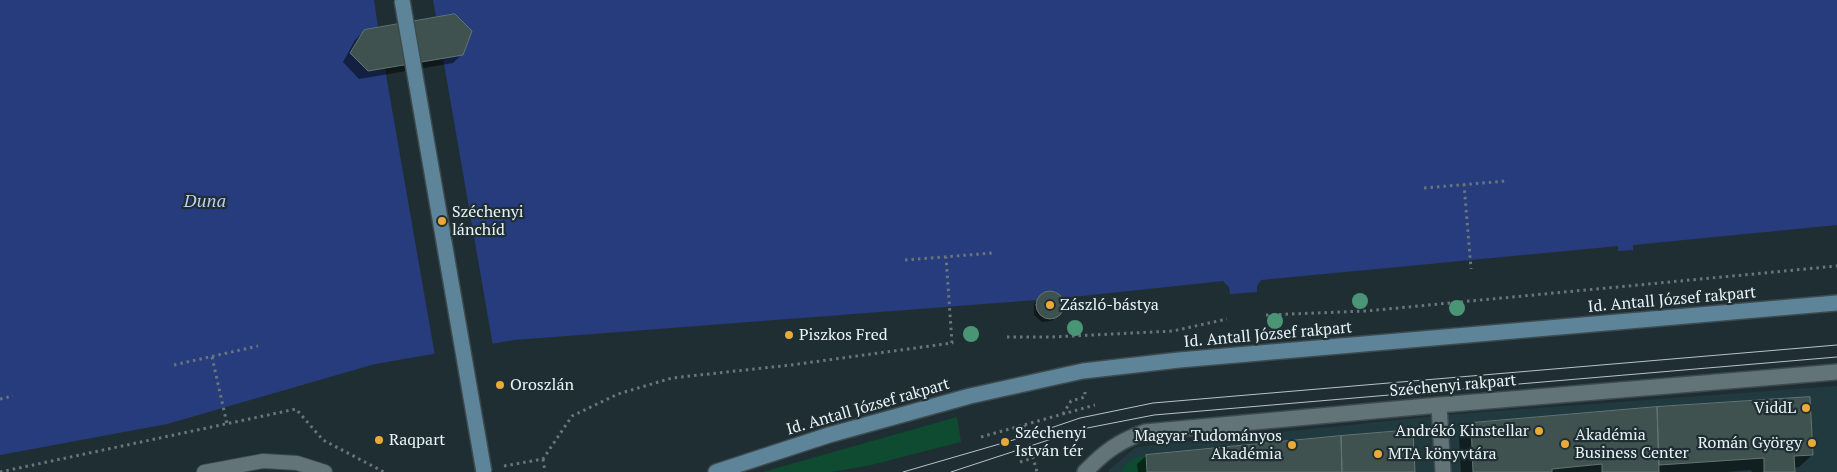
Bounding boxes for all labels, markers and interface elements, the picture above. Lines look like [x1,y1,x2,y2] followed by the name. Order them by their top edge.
[184,191,226,213] water label: Duna
[452,202,524,240] place label: Széchenyi lánchíd
[436,215,448,227] marker: Széchenyi lánchíd
[1587,283,1757,317] street label: Id. Antall József rakpart
[1060,295,1159,315] place label: Zászló-bástya
[1044,299,1056,311] marker: Zászló-bástya
[1183,318,1353,352] street label: Id. Antall József rakpart
[799,325,888,345] place label: Piszkos Fred
[783,329,795,341] marker: Piszkos Fred
[1389,371,1517,401] street label: Széchenyi rakpart
[510,375,574,395] place label: Oroszlán
[784,375,952,439] street label: Id. Antall József rakpart
[494,379,506,391] marker: Oroszlán
[1754,398,1796,418] place label: ViddL
[1800,402,1812,414] marker: ViddL
[1395,421,1529,441] place label: Andrékó Kinstellar
[1015,423,1087,461] place label: Széchenyi István tér
[1533,425,1545,437] marker: Andrékó Kinstellar
[1575,425,1689,463] place label: Akadémia Business Center
[1134,426,1282,464] place label: Magyar Tudományos Akadémia
[389,430,445,450] place label: Raqpart
[1698,433,1802,453] place label: Román György
[373,434,385,446] marker: Raqpart
[999,436,1011,448] marker: Széchenyi István tér
[1806,437,1818,449] marker: Román György
[1559,438,1571,450] marker: Akadémia Business Center
[1286,439,1298,451] marker: Magyar Tudományos Akadémia
[1388,444,1497,464] place label: MTA könyvtára
[1372,448,1384,460] marker: MTA könyvtára

